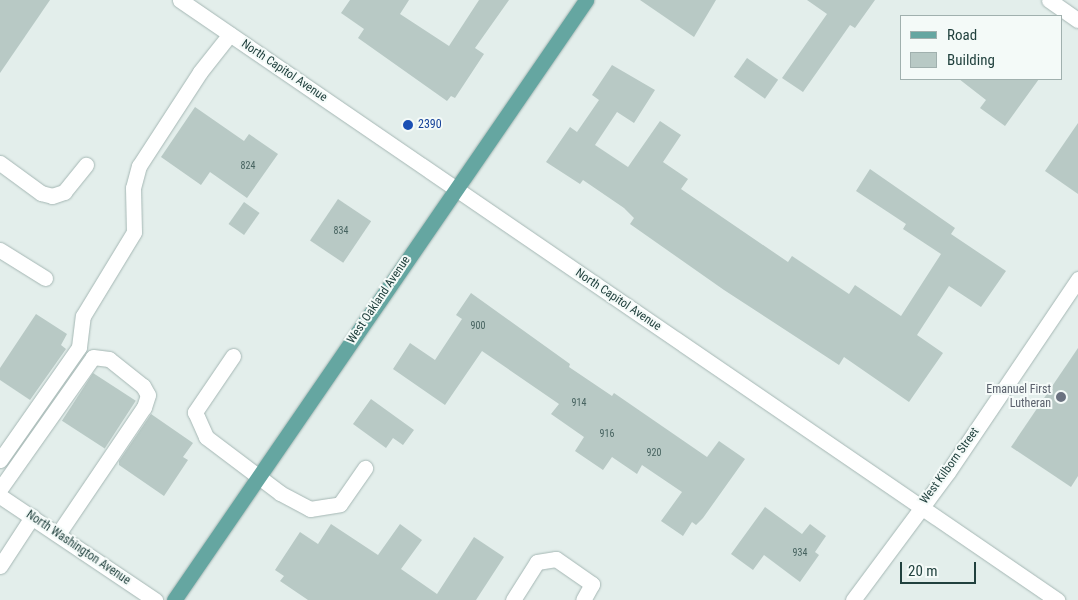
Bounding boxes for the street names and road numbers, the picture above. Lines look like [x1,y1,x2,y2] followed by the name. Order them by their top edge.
[238,37,330,105] street label: North Capitol Avenue
[344,254,414,346] street label: West Oakland Avenue
[572,266,664,334] street label: North Capitol Avenue
[918,425,982,507] street label: West Kilborn Street
[23,508,133,588] street label: North Washington Avenue

